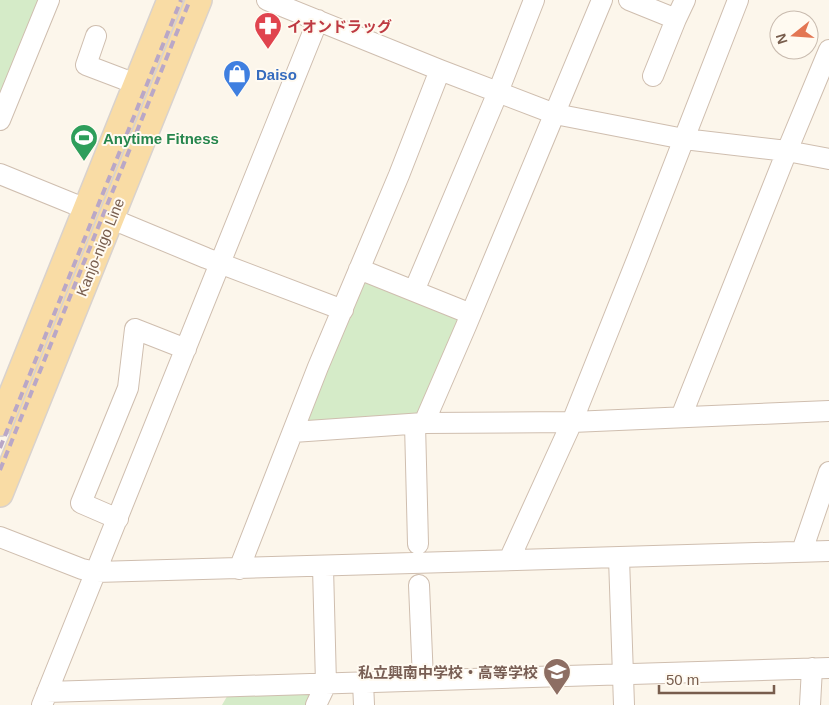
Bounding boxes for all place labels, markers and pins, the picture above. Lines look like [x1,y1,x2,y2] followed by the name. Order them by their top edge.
[253,11,283,50] pharmacy icon: イオンドラッグ
[287,18,392,35] place label: イオンドラッグ
[222,59,252,98] shop icon: Daiso
[256,66,297,83] place label: Daiso
[69,123,99,162] sports icon: Anytime Fitness
[103,130,219,147] place label: Anytime Fitness
[542,657,572,696] school or university icon: 私立興南中学校・高等学校
[358,664,538,681] place label: 私立興南中学校・高等学校

